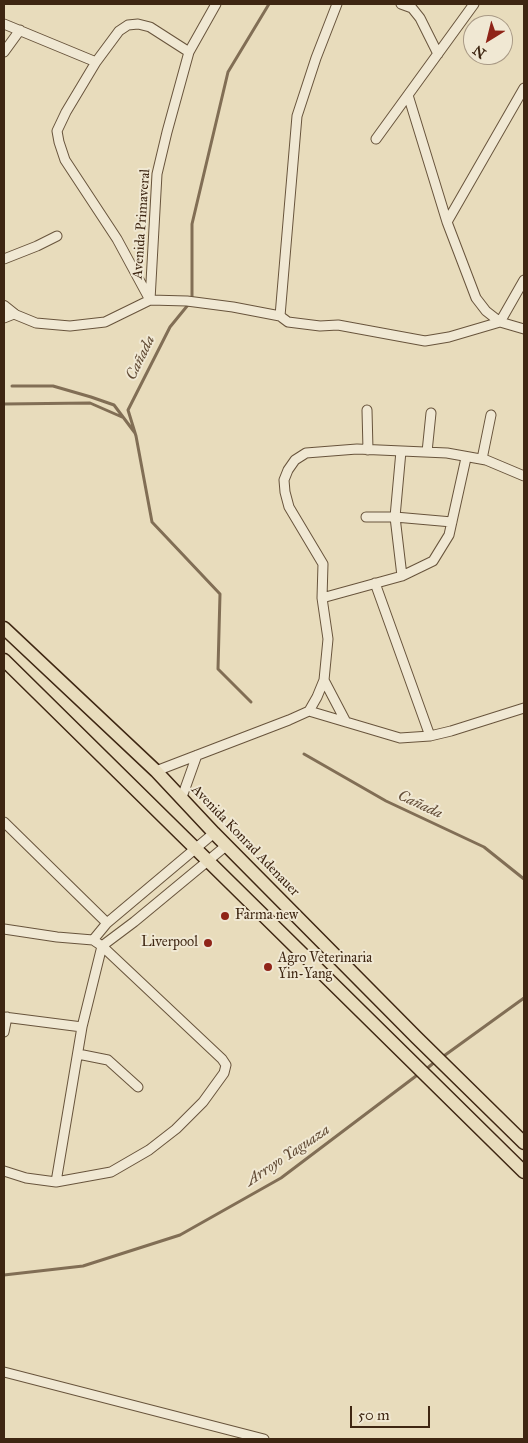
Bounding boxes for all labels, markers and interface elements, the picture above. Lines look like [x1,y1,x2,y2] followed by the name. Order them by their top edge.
[463,15,513,65] north arrow
[470,41,489,62] text: N
[130,168,154,280] street label: Avenida Primaveral
[123,333,159,383] water label: Cañada
[187,782,303,900] street label: Avenida Konrad Adenauer
[395,787,445,823] water label: Cañada
[235,908,298,924] place label: Farma new
[219,910,231,922] marker: Farma new
[141,935,198,951] place label: Liverpool
[202,937,214,949] marker: Liverpool
[278,951,372,984] place label: Agro Veterinaria Yin-Yang
[262,961,274,973] marker: Agro Veterinaria Yin-Yang
[243,1121,333,1191] water label: Arroyo Yaguaza
[353,1396,433,1428] scale bar
[358,1406,390,1424] text: 50 m

